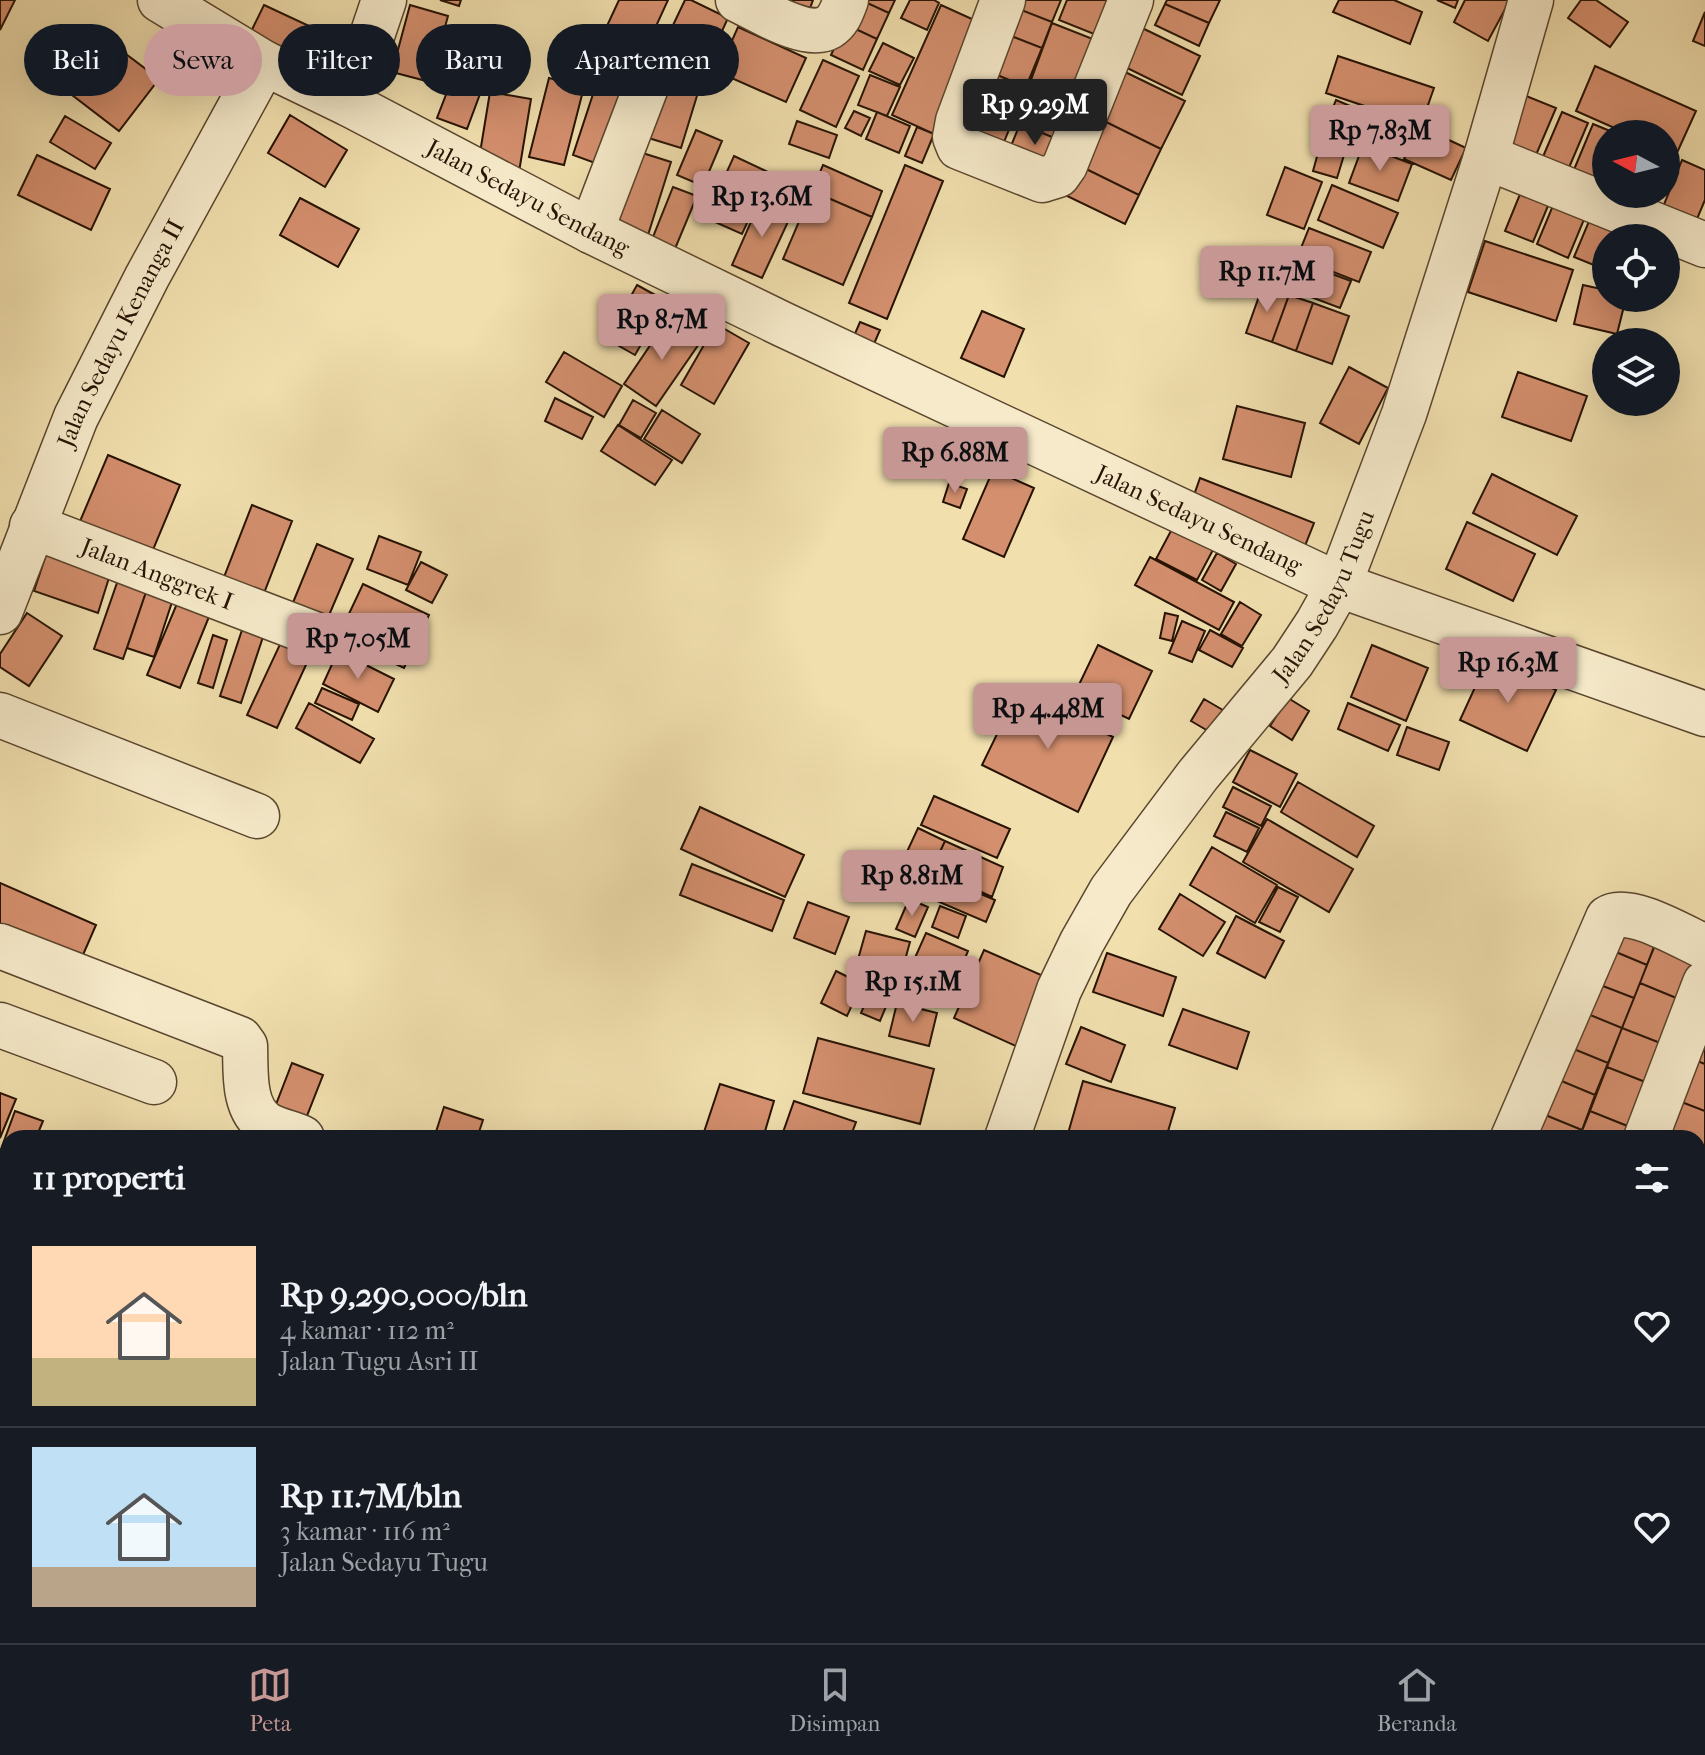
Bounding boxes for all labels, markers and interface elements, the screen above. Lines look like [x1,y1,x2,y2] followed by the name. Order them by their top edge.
[24,24,128,96] chip: Beli
[144,24,262,96] chip: Sewa
[278,24,400,96] chip: Filter
[416,24,531,96] chip: Baru
[547,24,739,96] chip: Apartemen
[952,79,1118,147] pin: Rp 9.29M
[981,89,1089,120] text: Rp 9.29M
[1297,105,1463,173] pin: Rp 7.83M
[1328,115,1432,146] text: Rp 7.83M
[1592,120,1680,208] north arrow
[1592,120,1680,416] map controls
[420,132,635,262] street label: Jalan Sedayu Sendang
[679,171,845,239] pin: Rp 13.6M
[711,181,813,212] text: Rp 13.6M
[51,214,190,453] street label: Jalan Sedayu Kenanga II
[1592,224,1680,312] button: locate
[1184,246,1350,314] pin: Rp 11.7M
[1219,256,1315,287] text: Rp 11.7M
[588,294,736,362] pin: Rp 8.7M
[616,304,708,335] text: Rp 8.7M
[1592,328,1680,416] button: layers
[872,427,1038,495] pin: Rp 6.88M
[901,437,1009,468] text: Rp 6.88M
[1089,458,1308,580] street label: Jalan Sedayu Sendang
[1265,506,1380,690] street label: Jalan Sedayu Tugu
[75,531,237,616] street label: Jalan Anggrek I
[275,613,441,681] pin: Rp 7.05M
[305,623,411,654] text: Rp 7.05M
[1425,637,1591,705] pin: Rp 16.3M
[1457,647,1559,678] text: Rp 16.3M
[965,683,1131,751] pin: Rp 4.48M
[992,693,1104,724] text: Rp 4.48M
[829,850,995,918] pin: Rp 8.81M
[861,860,963,891] text: Rp 8.81M
[830,956,996,1024] pin: Rp 15.1M
[864,966,962,997] text: Rp 15.1M
[1630,1156,1674,1200] icon: filters
[32,1158,185,1198] text: 11 properti
[280,1275,528,1315] text: Rp 9,290,000/bln
[96,1278,192,1374] icon: home
[1630,1304,1674,1348] icon: heart
[280,1315,454,1346] text: 4 kamar · 112 m²
[280,1346,478,1377] text: Jalan Tugu Asri II
[280,1476,462,1516] text: Rp 11.7M/bln
[96,1479,192,1575] icon: home
[1630,1505,1674,1549] icon: heart
[280,1516,450,1547] text: 3 kamar · 116 m²
[280,1547,488,1578] text: Jalan Sedayu Tugu
[248,1663,292,1737] tab: Peta
[789,1663,880,1737] tab: Disimpan
[1377,1663,1457,1737] tab: Beranda

